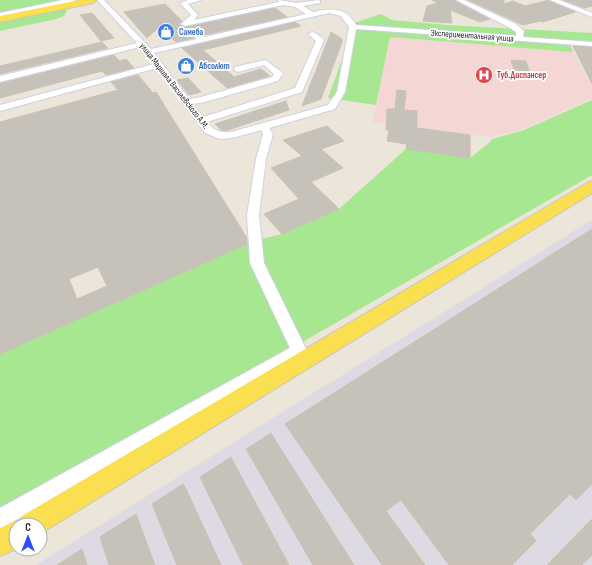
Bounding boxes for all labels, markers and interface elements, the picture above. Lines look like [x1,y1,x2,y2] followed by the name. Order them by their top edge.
[156,22,176,42] shop icon: Самеба
[179,27,204,38] place label: Самеба
[430,28,514,44] street label: Экспериментальная улица
[137,41,211,131] street label: улица Маршала Василевского А.М.
[176,56,196,76] shop icon: Абсолют
[198,61,230,72] place label: Абсолют
[474,65,494,85] hospital icon: Туб.Диспансер
[497,70,546,81] place label: Туб.Диспансер
[8,517,48,557] north arrow
[25,521,31,534] text: С

